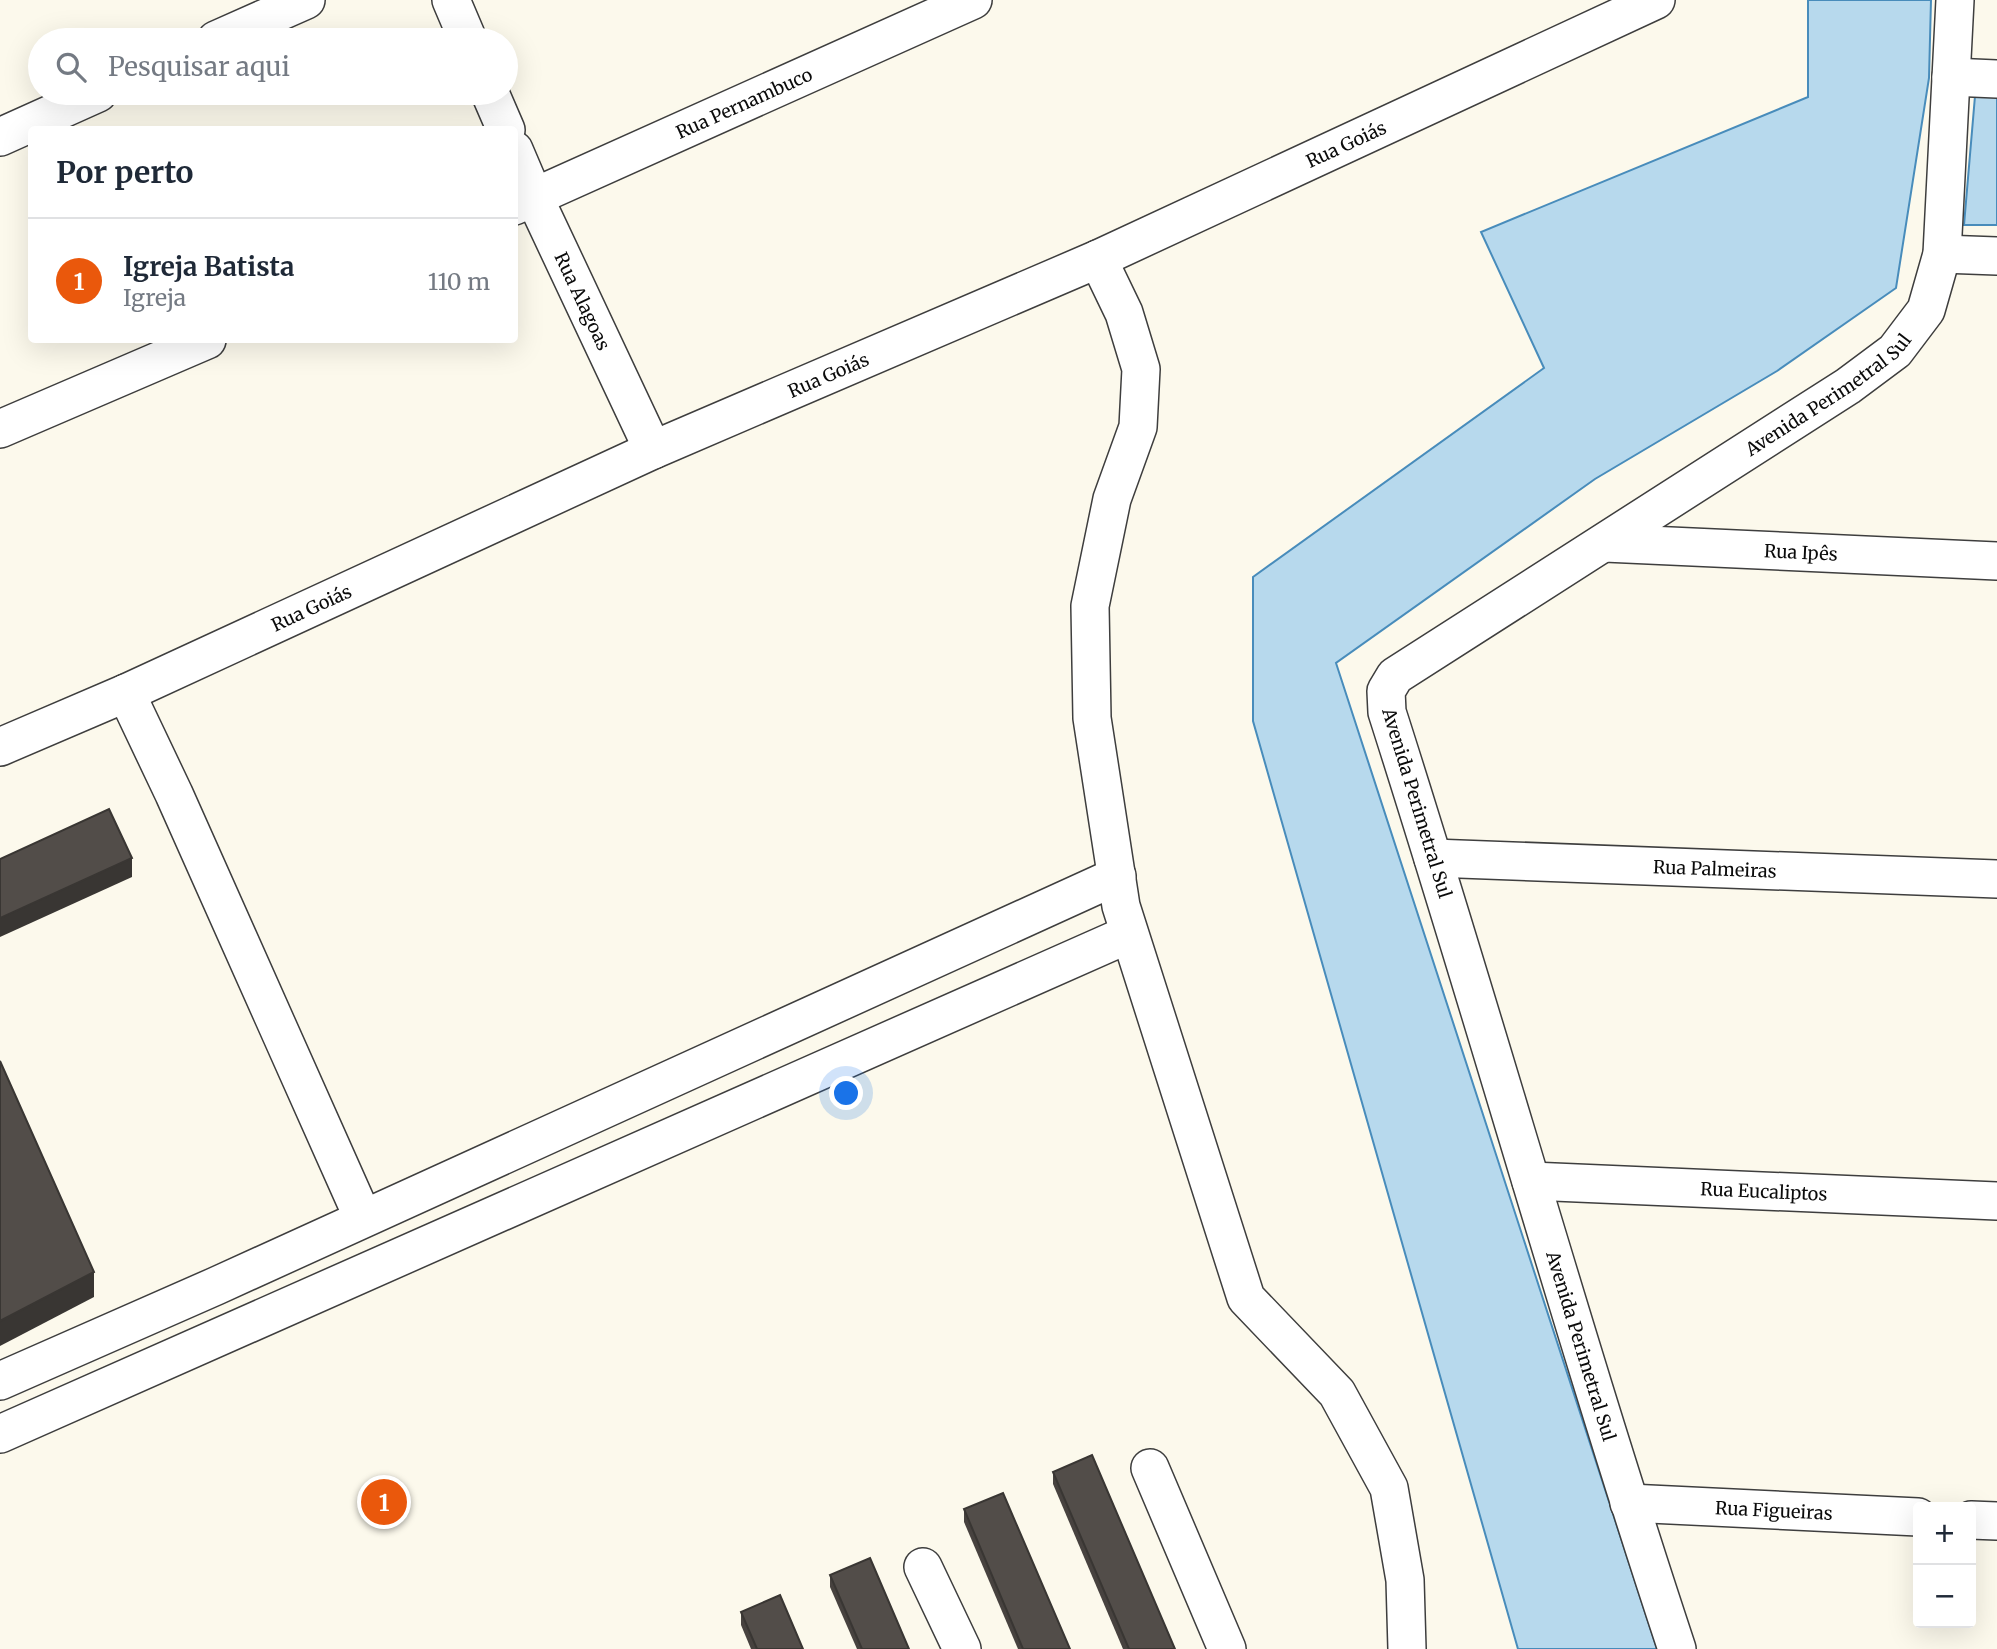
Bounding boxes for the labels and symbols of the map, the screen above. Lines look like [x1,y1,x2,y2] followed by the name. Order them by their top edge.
[672,62,816,143] street label: Rua Pernambuco
[1302,115,1390,172] street label: Rua Goiás
[550,248,616,354] street label: Rua Alagoas
[1740,329,1916,461] street label: Avenida Perimetral Sul
[784,347,872,402] street label: Rua Goiás
[1763,539,1838,565] street label: Rua Ipês
[267,579,355,636] street label: Rua Goiás
[1377,704,1457,901] street label: Avenida Perimetral Sul
[1653,855,1777,882] street label: Rua Palmeiras
[829,1076,863,1110] your location
[1700,1177,1828,1205] street label: Rua Eucaliptos
[1541,1247,1621,1444] street label: Avenida Perimetral Sul
[361,1476,407,1528] pin: 1
[1714,1496,1833,1524] street label: Rua Figueiras

